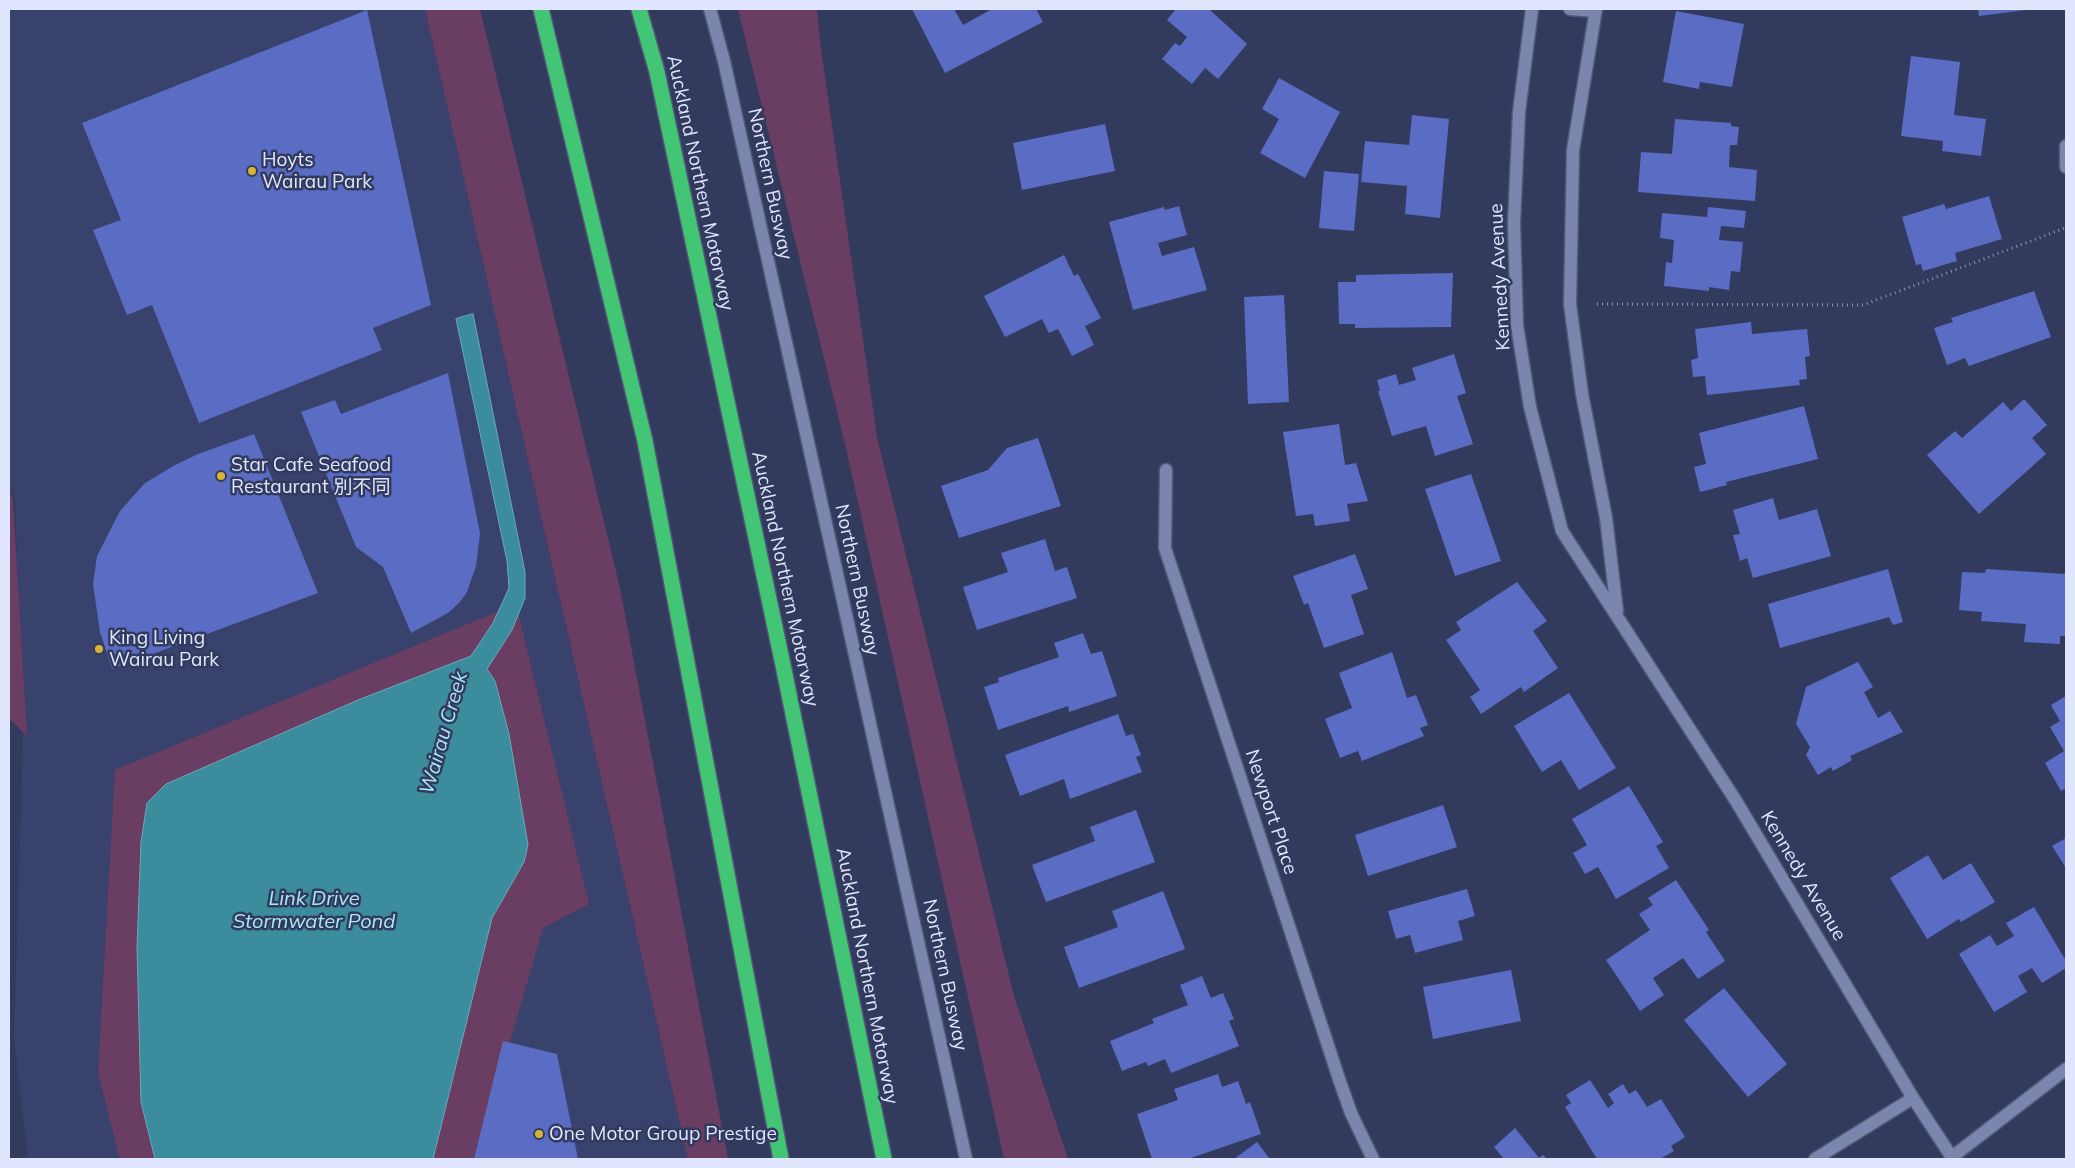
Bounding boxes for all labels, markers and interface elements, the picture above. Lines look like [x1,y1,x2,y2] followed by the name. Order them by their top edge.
[662,53,738,313] street label: Auckland Northern Motorway
[743,106,797,262] street label: Northern Busway
[262,149,372,193] place label: Hoyts Wairau Park
[246,165,258,177] marker: Hoyts Wairau Park
[1485,203,1515,351] street label: Kennedy Avenue
[747,449,823,709] street label: Auckland Northern Motorway
[231,454,391,498] place label: Star Cafe Seafood Restaurant 別不同
[215,470,227,482] marker: Star Cafe Seafood Restaurant 別不同
[830,502,884,658] street label: Northern Busway
[109,627,219,671] place label: King Living Wairau Park
[93,643,105,655] marker: King Living Wairau Park
[415,669,473,797] water label: Wairau Creek
[1240,747,1302,877] street label: Newport Place
[1755,807,1851,945] street label: Kennedy Avenue
[831,846,903,1106] street label: Auckland Northern Motorway
[233,887,395,934] water label: Link Drive Stormwater Pond
[918,897,972,1053] street label: Northern Busway
[549,1123,777,1145] place label: One Motor Group Prestige
[533,1128,545,1140] marker: One Motor Group Prestige

